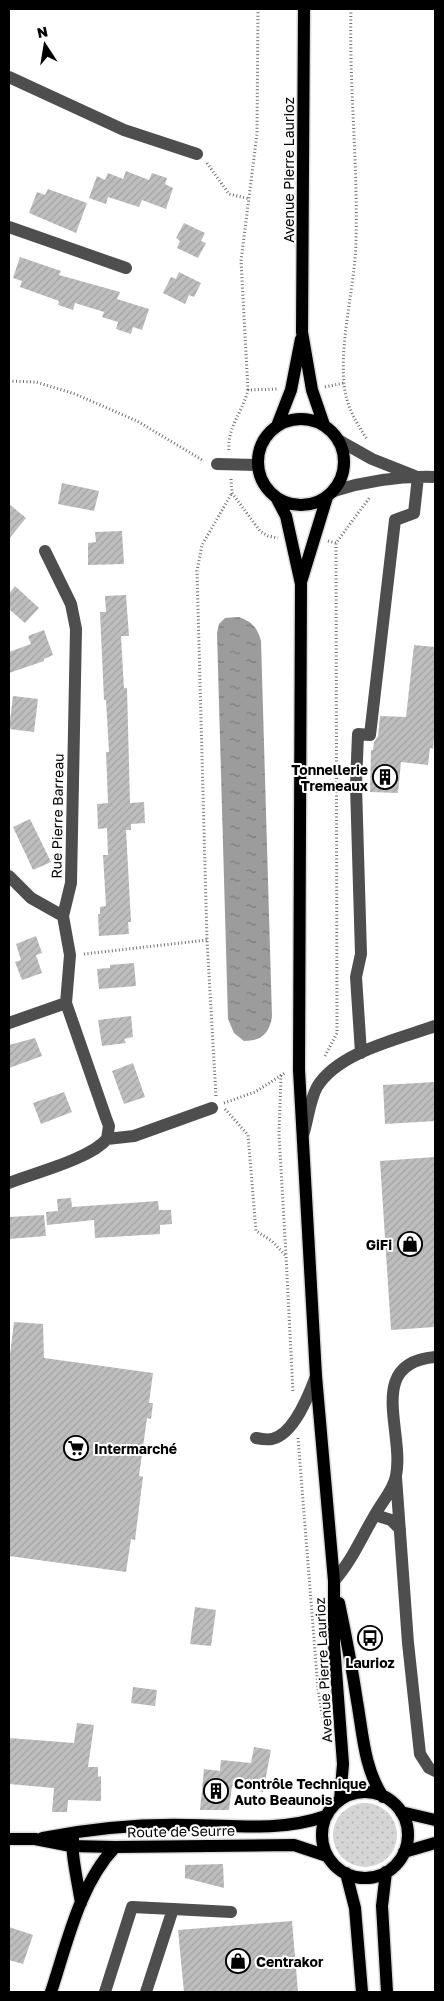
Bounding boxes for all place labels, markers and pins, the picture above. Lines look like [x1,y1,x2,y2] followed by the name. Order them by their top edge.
[291,761,368,794] place label: Tonnellerie Tremeaux
[372,764,398,790] building icon: Tonnellerie Tremeaux
[397,1231,423,1257] shop icon: GiFi
[366,1236,392,1253] place label: GiFi
[63,1435,89,1461] supermarket icon: Intermarché
[94,1440,177,1457] place label: Intermarché
[357,1625,383,1651] bus stop icon: Laurioz
[345,1654,395,1671] place label: Laurioz
[234,1775,367,1808] place label: Contrôle Technique Auto Beaunois
[203,1778,229,1804] building icon: Contrôle Technique Auto Beaunois
[225,1948,251,1974] shop icon: Centrakor
[256,1953,324,1970] place label: Centrakor

